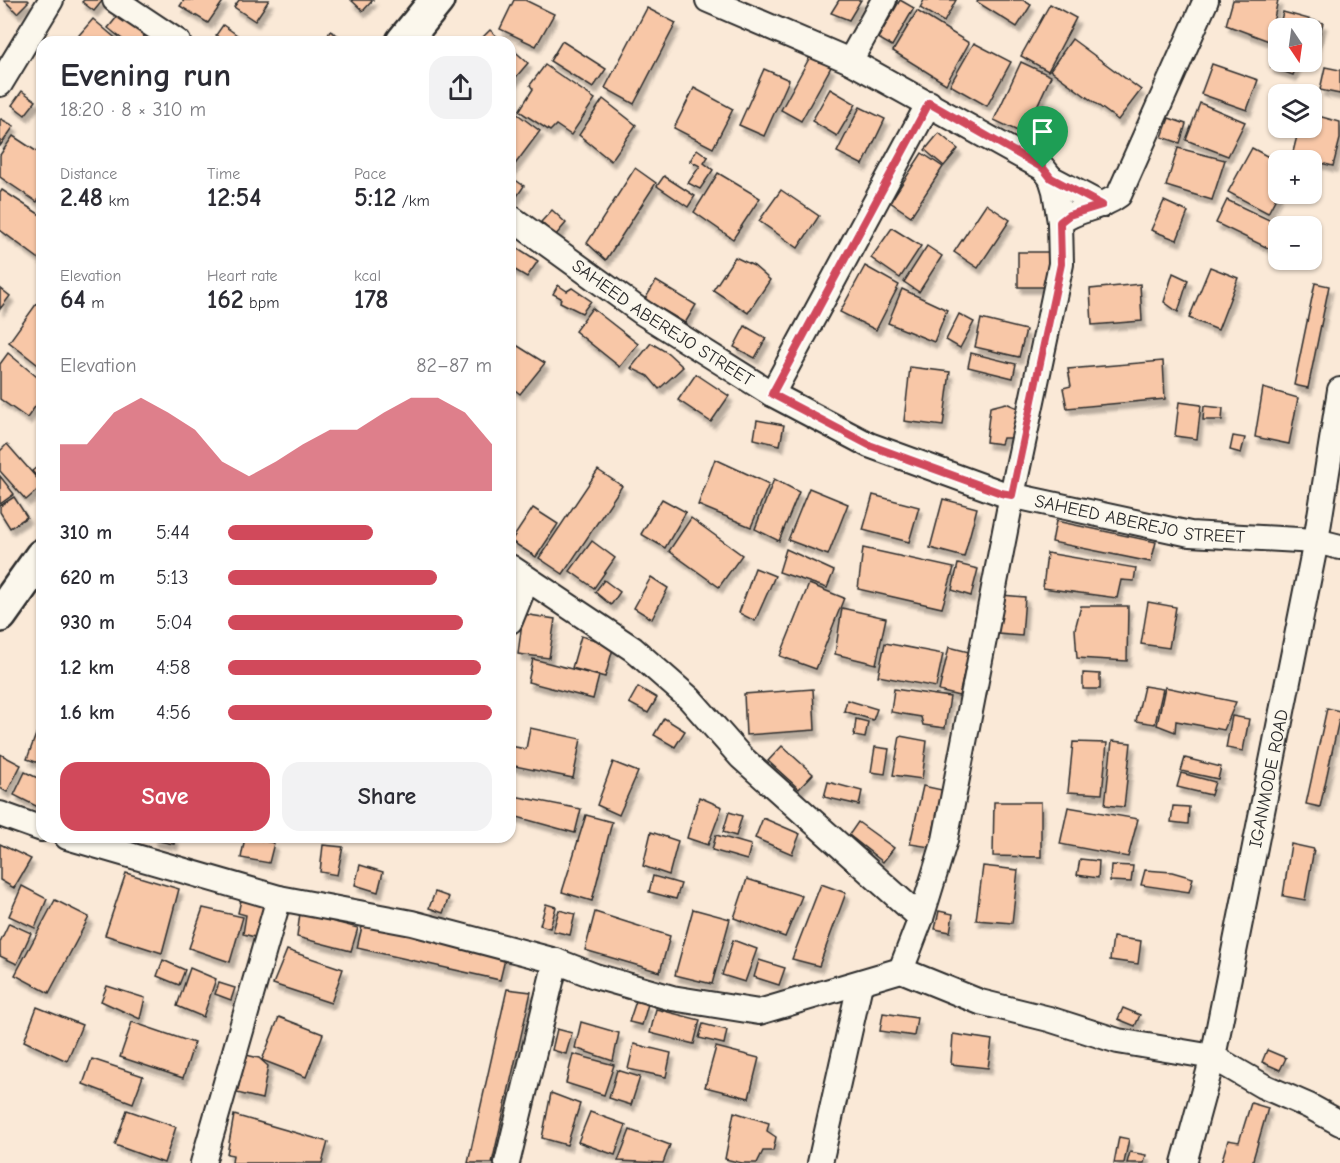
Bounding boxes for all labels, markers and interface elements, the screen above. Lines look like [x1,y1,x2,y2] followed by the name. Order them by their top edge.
[1268,18,1322,72] north arrow
[1268,18,1322,270] map controls
[60,56,231,94] text: Evening run
[429,56,492,119] button: share
[1268,84,1322,138] button: layers
[60,98,206,121] text: 18:20 · 8 × 310 m
[1017,106,1068,168] pin
[1026,115,1059,148] icon: arrive
[1268,150,1322,204] button: +
[60,165,117,183] text: Distance
[207,165,240,183] text: Time
[354,165,386,183] text: Pace
[60,183,103,213] text: 2.48
[207,183,262,213] text: 12:54
[354,183,396,213] text: 5:12
[103,192,130,210] text: km
[396,192,430,210] text: /km
[1268,216,1322,270] button: −
[568,255,758,391] street label: SAHEED ABEREJO STREET
[60,267,121,285] text: Elevation
[207,267,278,285] text: Heart rate
[354,267,381,285] text: kcal
[60,285,86,315] text: 64
[207,285,244,315] text: 162
[354,285,388,315] text: 178
[86,294,104,312] text: m
[244,294,279,312] text: bpm
[60,354,137,377] text: Elevation
[416,354,492,377] text: 82–87 m
[1033,491,1246,548] street label: SAHEED ABEREJO STREET
[60,521,112,544] text: 310 m
[156,521,190,544] text: 5:44
[60,566,115,589] text: 620 m
[156,566,189,589] text: 5:13
[60,611,115,634] text: 930 m
[156,611,192,634] text: 5:04
[60,656,114,679] text: 1.2 km
[156,656,190,679] text: 4:58
[60,701,115,724] text: 1.6 km
[156,701,191,724] text: 4:56
[1245,707,1293,850] street label: IGANMODE ROAD
[60,762,270,831] button: Save
[282,762,492,831] button: Share

